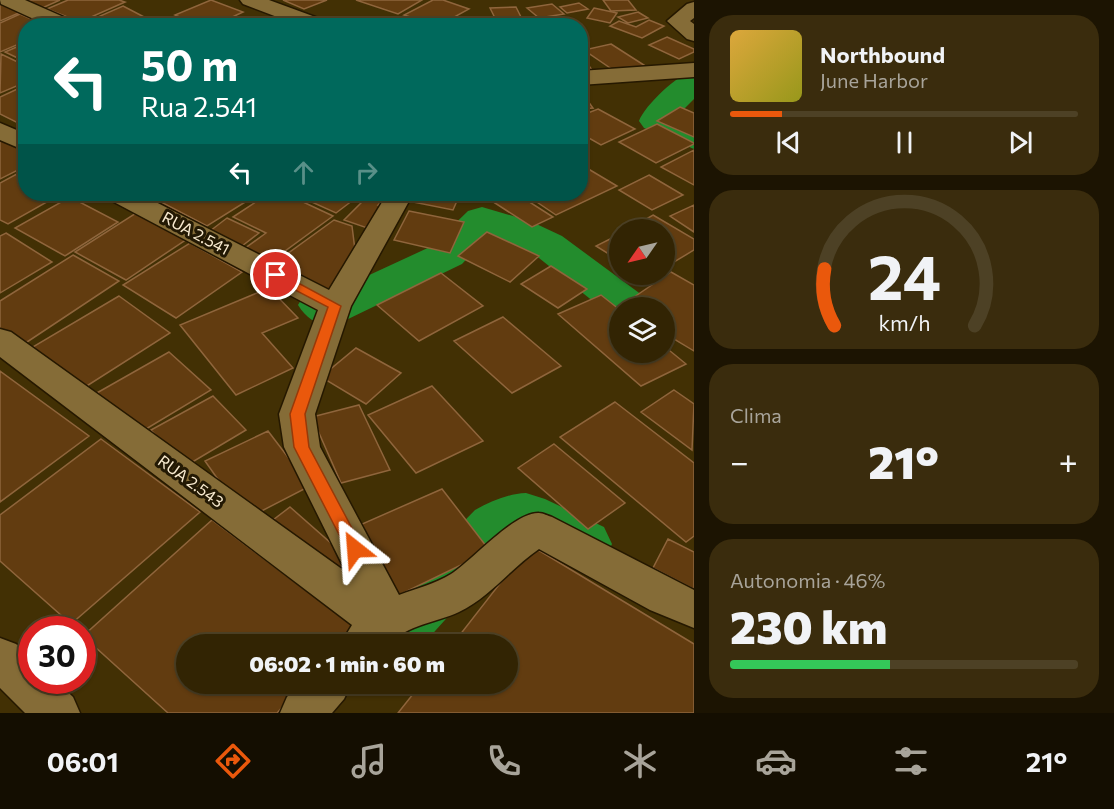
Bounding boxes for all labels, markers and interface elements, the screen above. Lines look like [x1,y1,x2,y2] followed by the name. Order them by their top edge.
[141,38,238,90] text: 50 m
[820,41,945,68] text: Northbound
[42,42,120,120] icon: left
[820,68,928,92] text: June Harbor
[141,90,257,123] text: Rua 2.541
[772,126,805,159] icon: previous
[888,126,921,159] icon: pause
[1004,126,1037,159] icon: next
[224,156,257,189] icon: left
[287,156,320,189] icon: ahead
[350,156,383,189] icon: right
[159,207,233,258] street label: RUA 2.541
[609,219,675,285] north arrow
[609,219,675,363] map controls
[868,237,940,313] text: 24
[250,249,301,300] pin
[259,258,292,291] icon: arrive
[609,297,675,363] button: layers
[878,310,930,336] text: km/h
[730,403,782,427] text: Clima
[868,433,939,488] text: 21°
[730,440,749,481] text: −
[1059,440,1078,481] text: +
[155,450,228,511] street label: RUA 2.543
[323,517,387,581] position arrow
[730,568,885,592] text: Autonomia · 46%
[730,598,887,653] text: 230 km
[18,616,96,694] speed limit sign: 30
[249,650,445,677] text: 06:02 · 1 min · 60 m
[212,740,254,782] icon: directions
[348,740,390,782] icon: music
[483,740,525,782] icon: phone
[619,740,661,782] icon: climate
[755,740,797,782] icon: car
[890,740,932,782] icon: filters
[47,745,119,778] text: 06:01
[1026,745,1067,778] text: 21°

